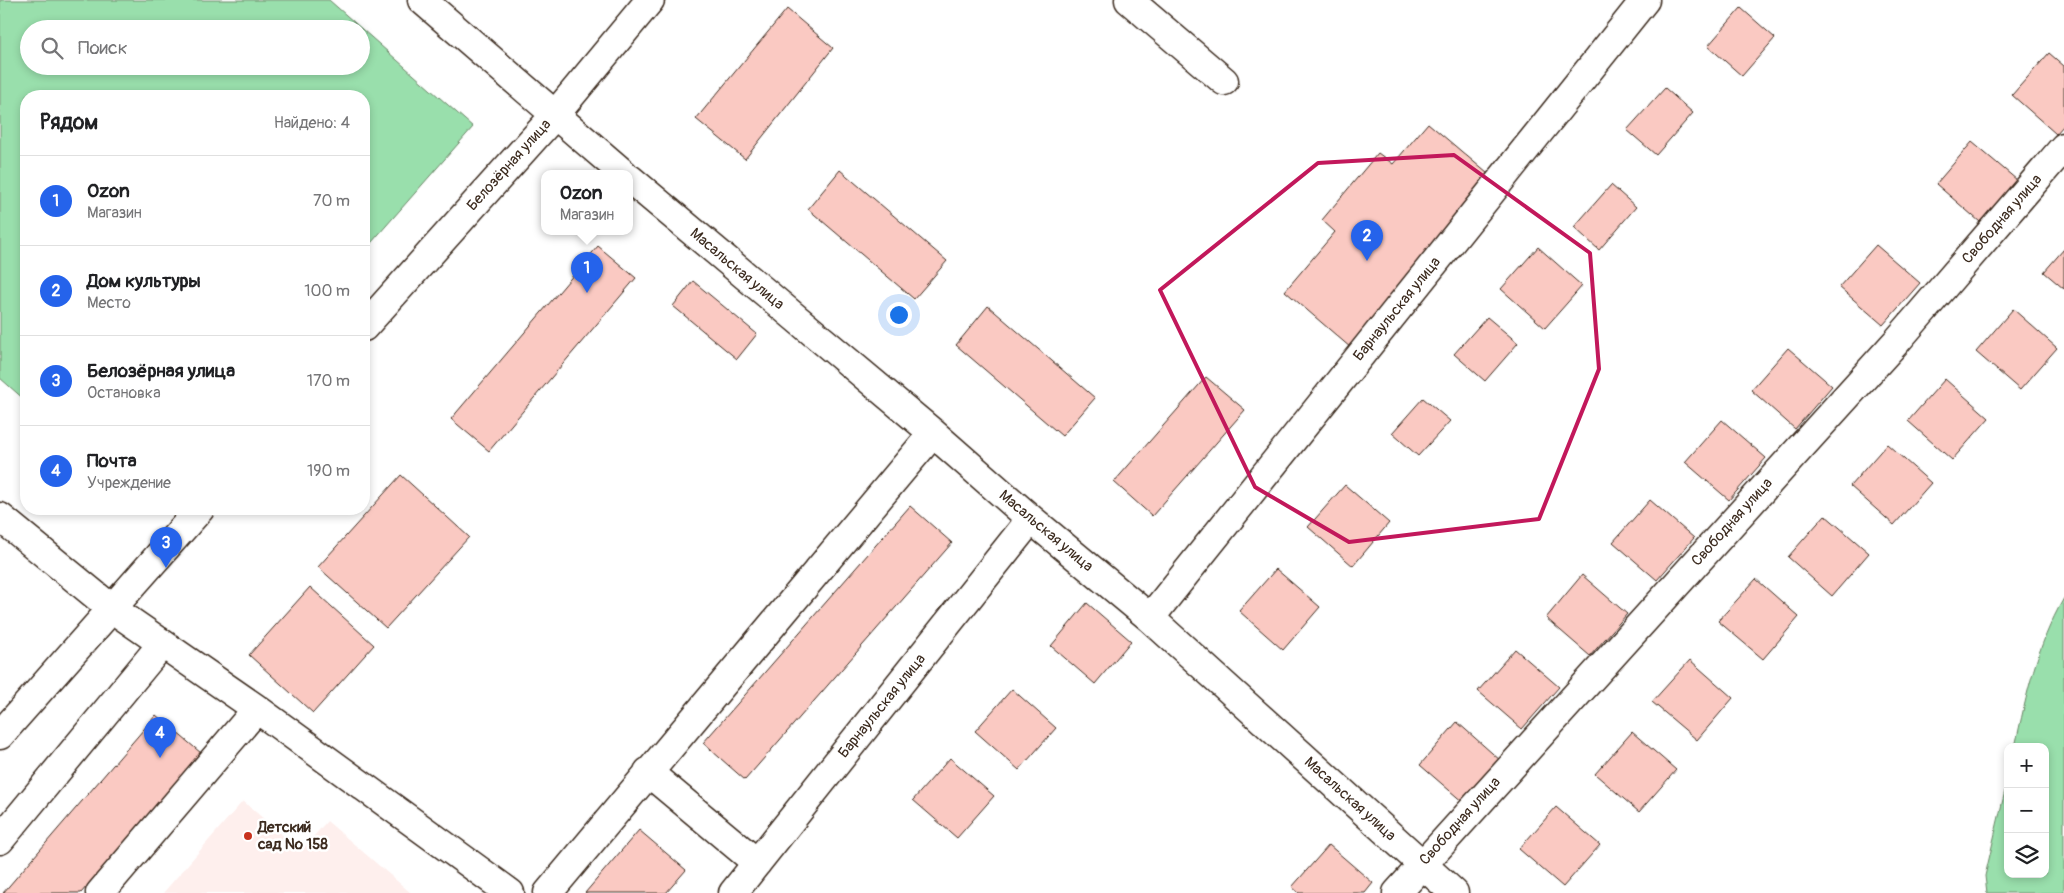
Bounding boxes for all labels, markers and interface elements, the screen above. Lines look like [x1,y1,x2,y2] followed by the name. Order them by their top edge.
[20,20,370,75] search box
[38,34,66,62] icon: search
[78,36,128,60] text: Поиск
[40,109,98,136] text: Рядом
[274,113,350,133] text: Найдено: 4
[463,115,555,215] street label: Белозёрная улица
[541,170,633,235] popup
[1958,170,2046,268] street label: Свободная улица
[87,179,130,203] text: Ozon
[560,181,602,205] text: Ozon
[53,191,59,211] text: 1
[313,191,350,211] text: 70 m
[87,203,142,223] text: Магазин
[560,205,614,225] text: Магазин
[1351,220,1383,261] pin: 2
[686,224,788,314] street label: Масальская улица
[571,252,603,293] pin: 1
[1349,253,1445,365] street label: Барнаульская улица
[87,269,201,293] text: Дом культуры
[52,281,60,301] text: 2
[304,281,350,301] text: 100 m
[87,293,131,313] text: Место
[886,302,912,328] your location
[87,359,235,383] text: Белозёрная улица
[52,371,60,391] text: 3
[307,371,350,391] text: 170 m
[87,383,161,403] text: Остановка
[87,449,137,473] text: Почта
[51,461,61,481] text: 4
[307,461,350,481] text: 190 m
[87,473,171,493] text: Учреждение
[1687,474,1777,570] street label: Свободная улица
[995,486,1097,576] street label: Масальская улица
[150,527,182,568] pin: 3
[834,650,930,762] street label: Барнаульская улица
[144,717,176,758] pin: 4
[2004,743,2049,878] map controls
[2004,743,2049,788] button: +
[1300,753,1400,845] street label: Масальская улица
[1415,773,1505,869] street label: Свободная улица
[2004,788,2049,833] button: −
[257,818,328,854] place label: Детский сад № 158
[242,830,254,842] marker: Детский сад № 158
[2004,833,2049,878] button: layers

